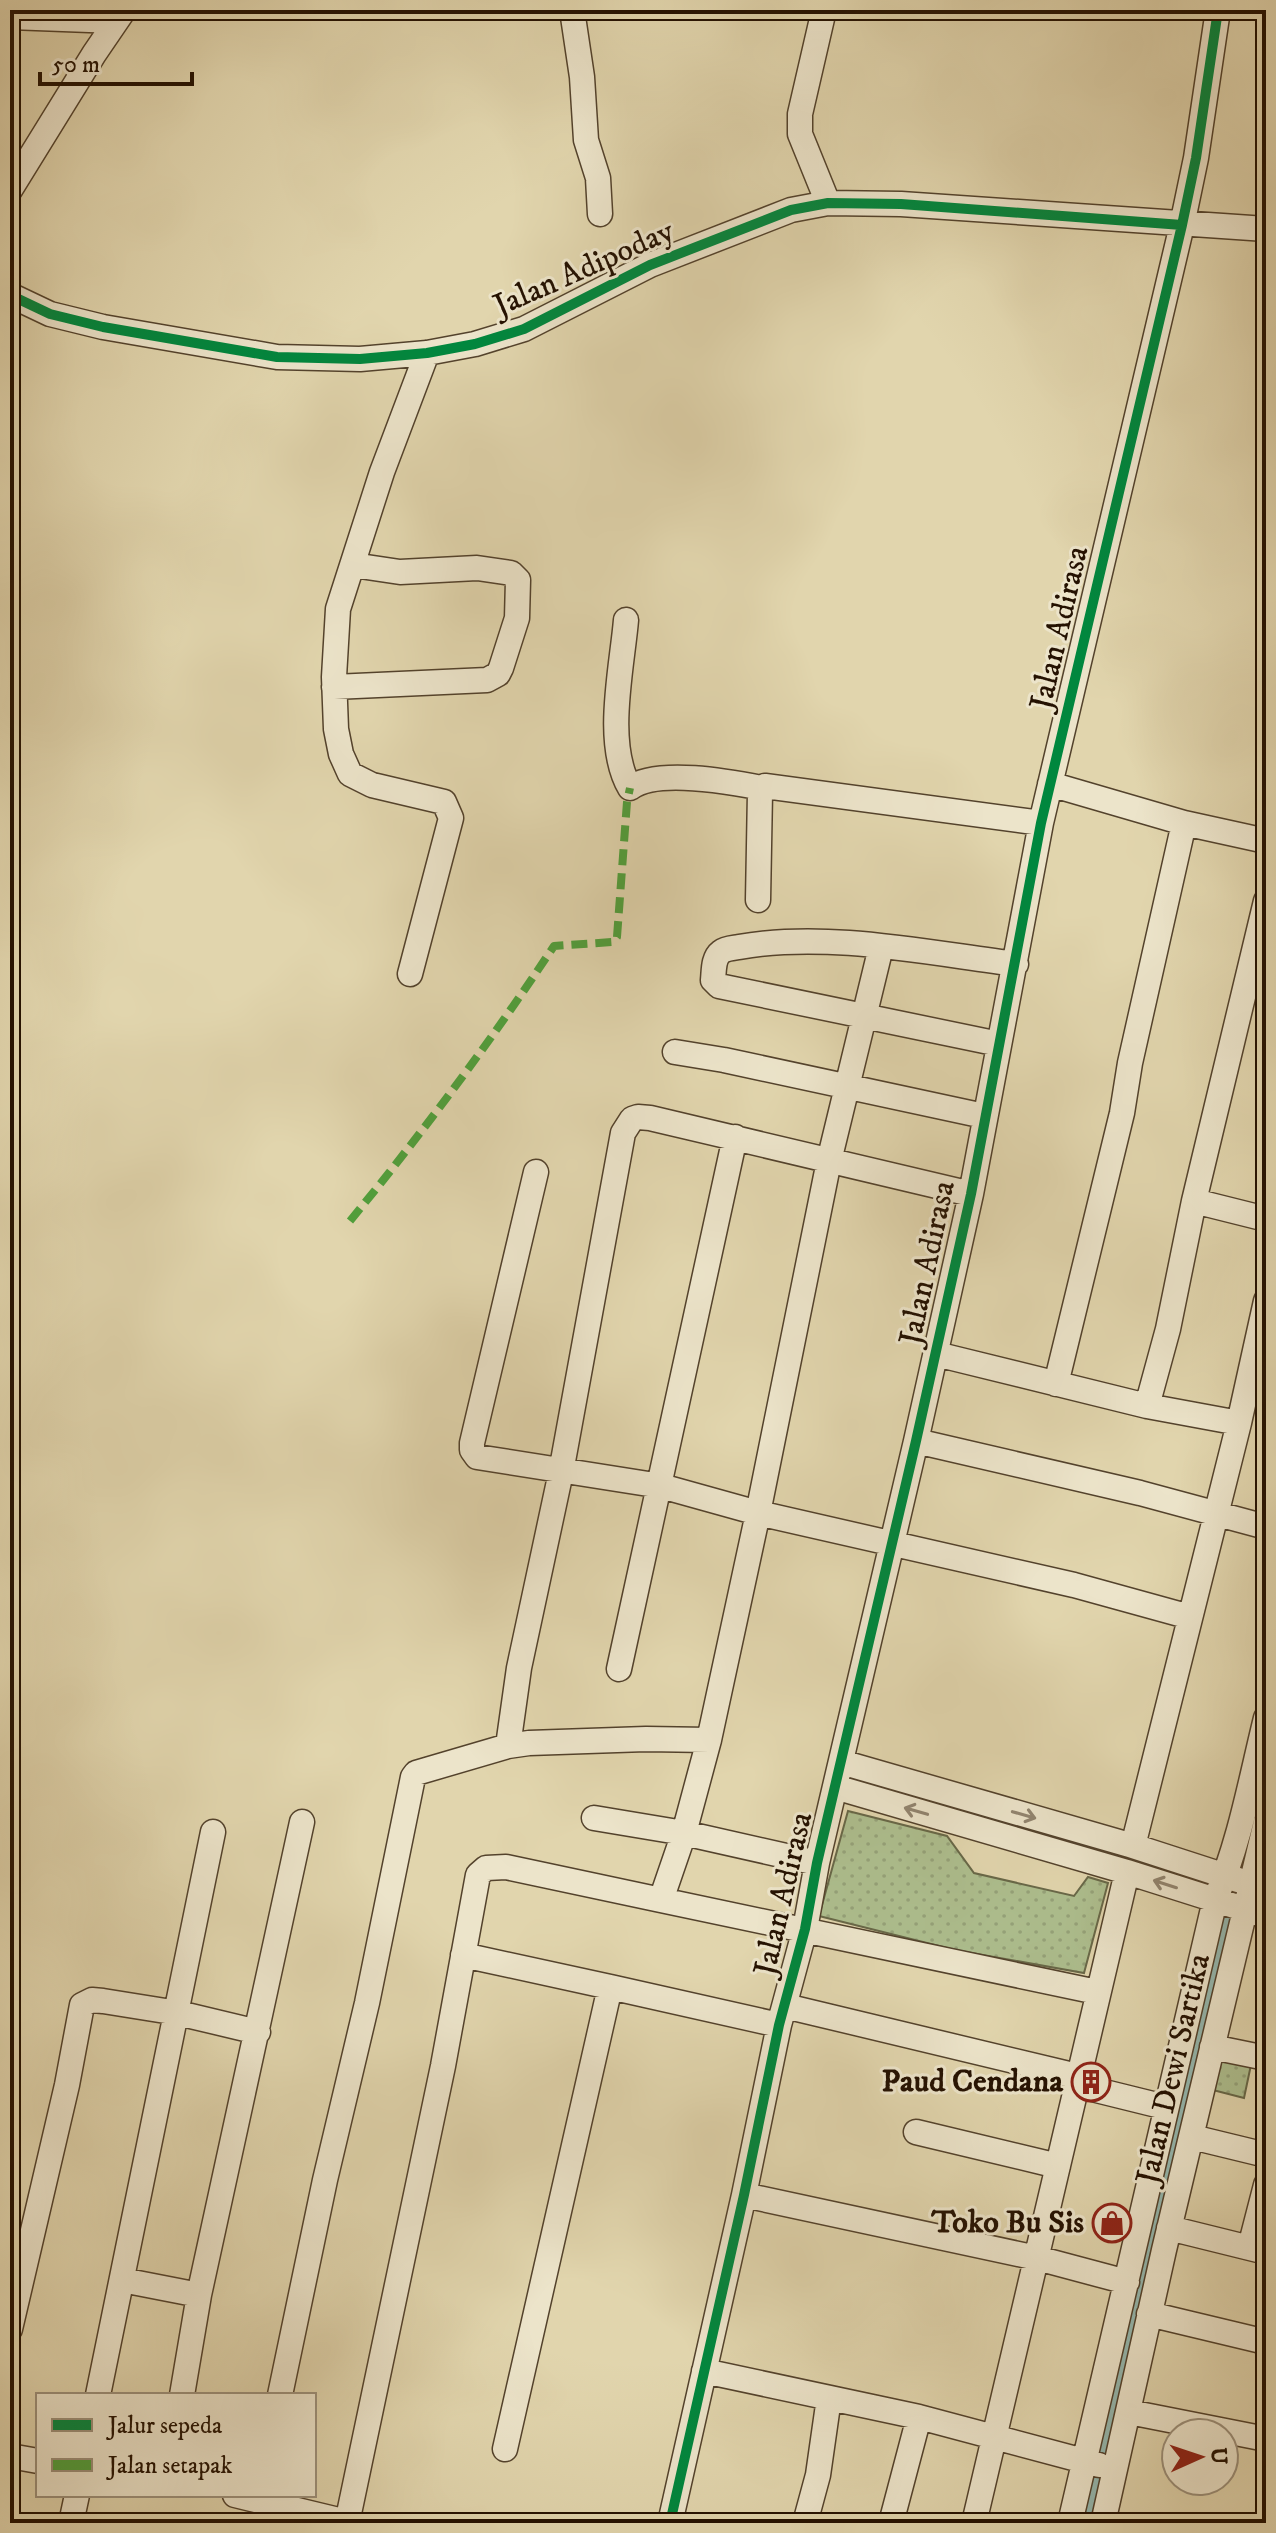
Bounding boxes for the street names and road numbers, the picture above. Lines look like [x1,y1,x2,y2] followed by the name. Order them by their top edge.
[485,211,681,328] street label: Jalan Adipoday
[1021,542,1098,717] street label: Jalan Adirasa
[890,1177,965,1352] street label: Jalan Adirasa
[745,1808,822,1983] street label: Jalan Adirasa
[1127,1949,1220,2191] street label: Jalan Dewi Sartika

